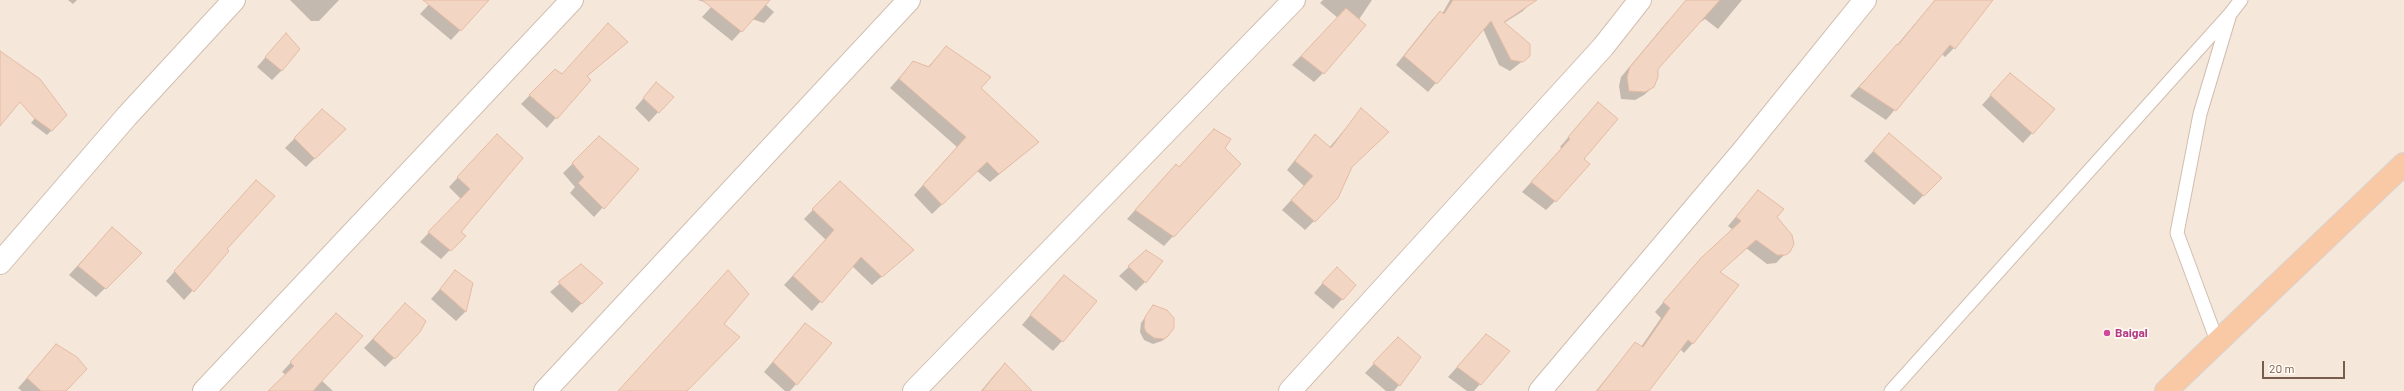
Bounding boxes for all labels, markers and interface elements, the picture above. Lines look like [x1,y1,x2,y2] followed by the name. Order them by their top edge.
[2115,326,2148,340] place label: Baigal
[2102,328,2112,338] marker: Baigal
[2264,353,2347,379] scale bar
[2269,361,2295,375] text: 20 m

